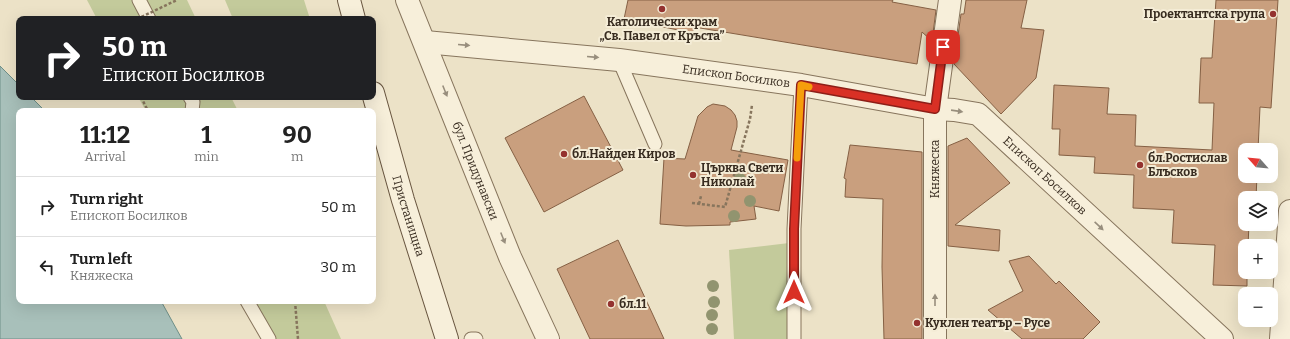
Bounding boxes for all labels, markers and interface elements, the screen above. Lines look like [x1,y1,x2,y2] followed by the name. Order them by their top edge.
[657,4,667,14] marker: Католически храм „Св. Павел от Кръста”
[1144,7,1265,21] place label: Проектантска група
[1268,9,1278,19] marker: Проектантска група
[600,15,724,43] place label: Католически храм „Св. Павел от Кръста”
[102,30,167,63] text: 50 m
[926,30,960,64] pin
[36,32,88,84] icon: right
[932,36,954,58] icon: arrive
[458,42,470,49] one-way arrow
[587,54,599,61] one-way arrow
[681,62,791,90] street label: Епископ Босилков
[102,64,265,86] text: Епископ Босилков
[442,86,448,98] one-way arrow
[951,108,963,114] one-way arrow
[449,120,501,222] street label: бул. Придунавски
[80,121,130,149] text: 11:12
[201,121,212,149] text: 1
[283,121,312,149] text: 90
[1000,134,1090,218] street label: Епископ Босилков
[928,139,942,198] street label: Княжеска
[1238,143,1278,183] north arrow
[1238,143,1278,327] map controls
[572,147,676,161] place label: бл.Найден Киров
[84,149,126,164] text: Arrival
[194,149,219,164] text: min
[291,149,304,164] text: m
[559,149,569,159] marker: бл.Найден Киров
[1148,151,1228,179] place label: бл.Ростислав Блъсков
[1135,160,1145,170] marker: бл.Ростислав Блъсков
[701,161,783,189] place label: Църква Свети Николай
[688,170,698,180] marker: Църква Свети Николай
[389,174,428,259] street label: Пристанищна
[70,190,143,208] text: Turn right
[1238,191,1278,231] button: layers
[36,196,58,218] icon: right
[321,198,356,216] text: 50 m
[70,208,188,223] text: Епископ Босилков
[1095,221,1104,230] one-way arrow
[500,233,506,245] one-way arrow
[1238,239,1278,279] button: +
[70,250,132,268] text: Turn left
[36,256,58,278] icon: left
[321,258,356,276] text: 30 m
[70,268,133,283] text: Княжеска
[773,271,815,313] position arrow
[1238,287,1278,327] button: −
[932,293,938,306] one-way arrow
[619,297,647,311] place label: бл.11
[606,299,616,309] marker: бл.11
[925,316,1051,330] place label: Куклен театър – Русе
[912,318,922,328] marker: Куклен театър – Русе

